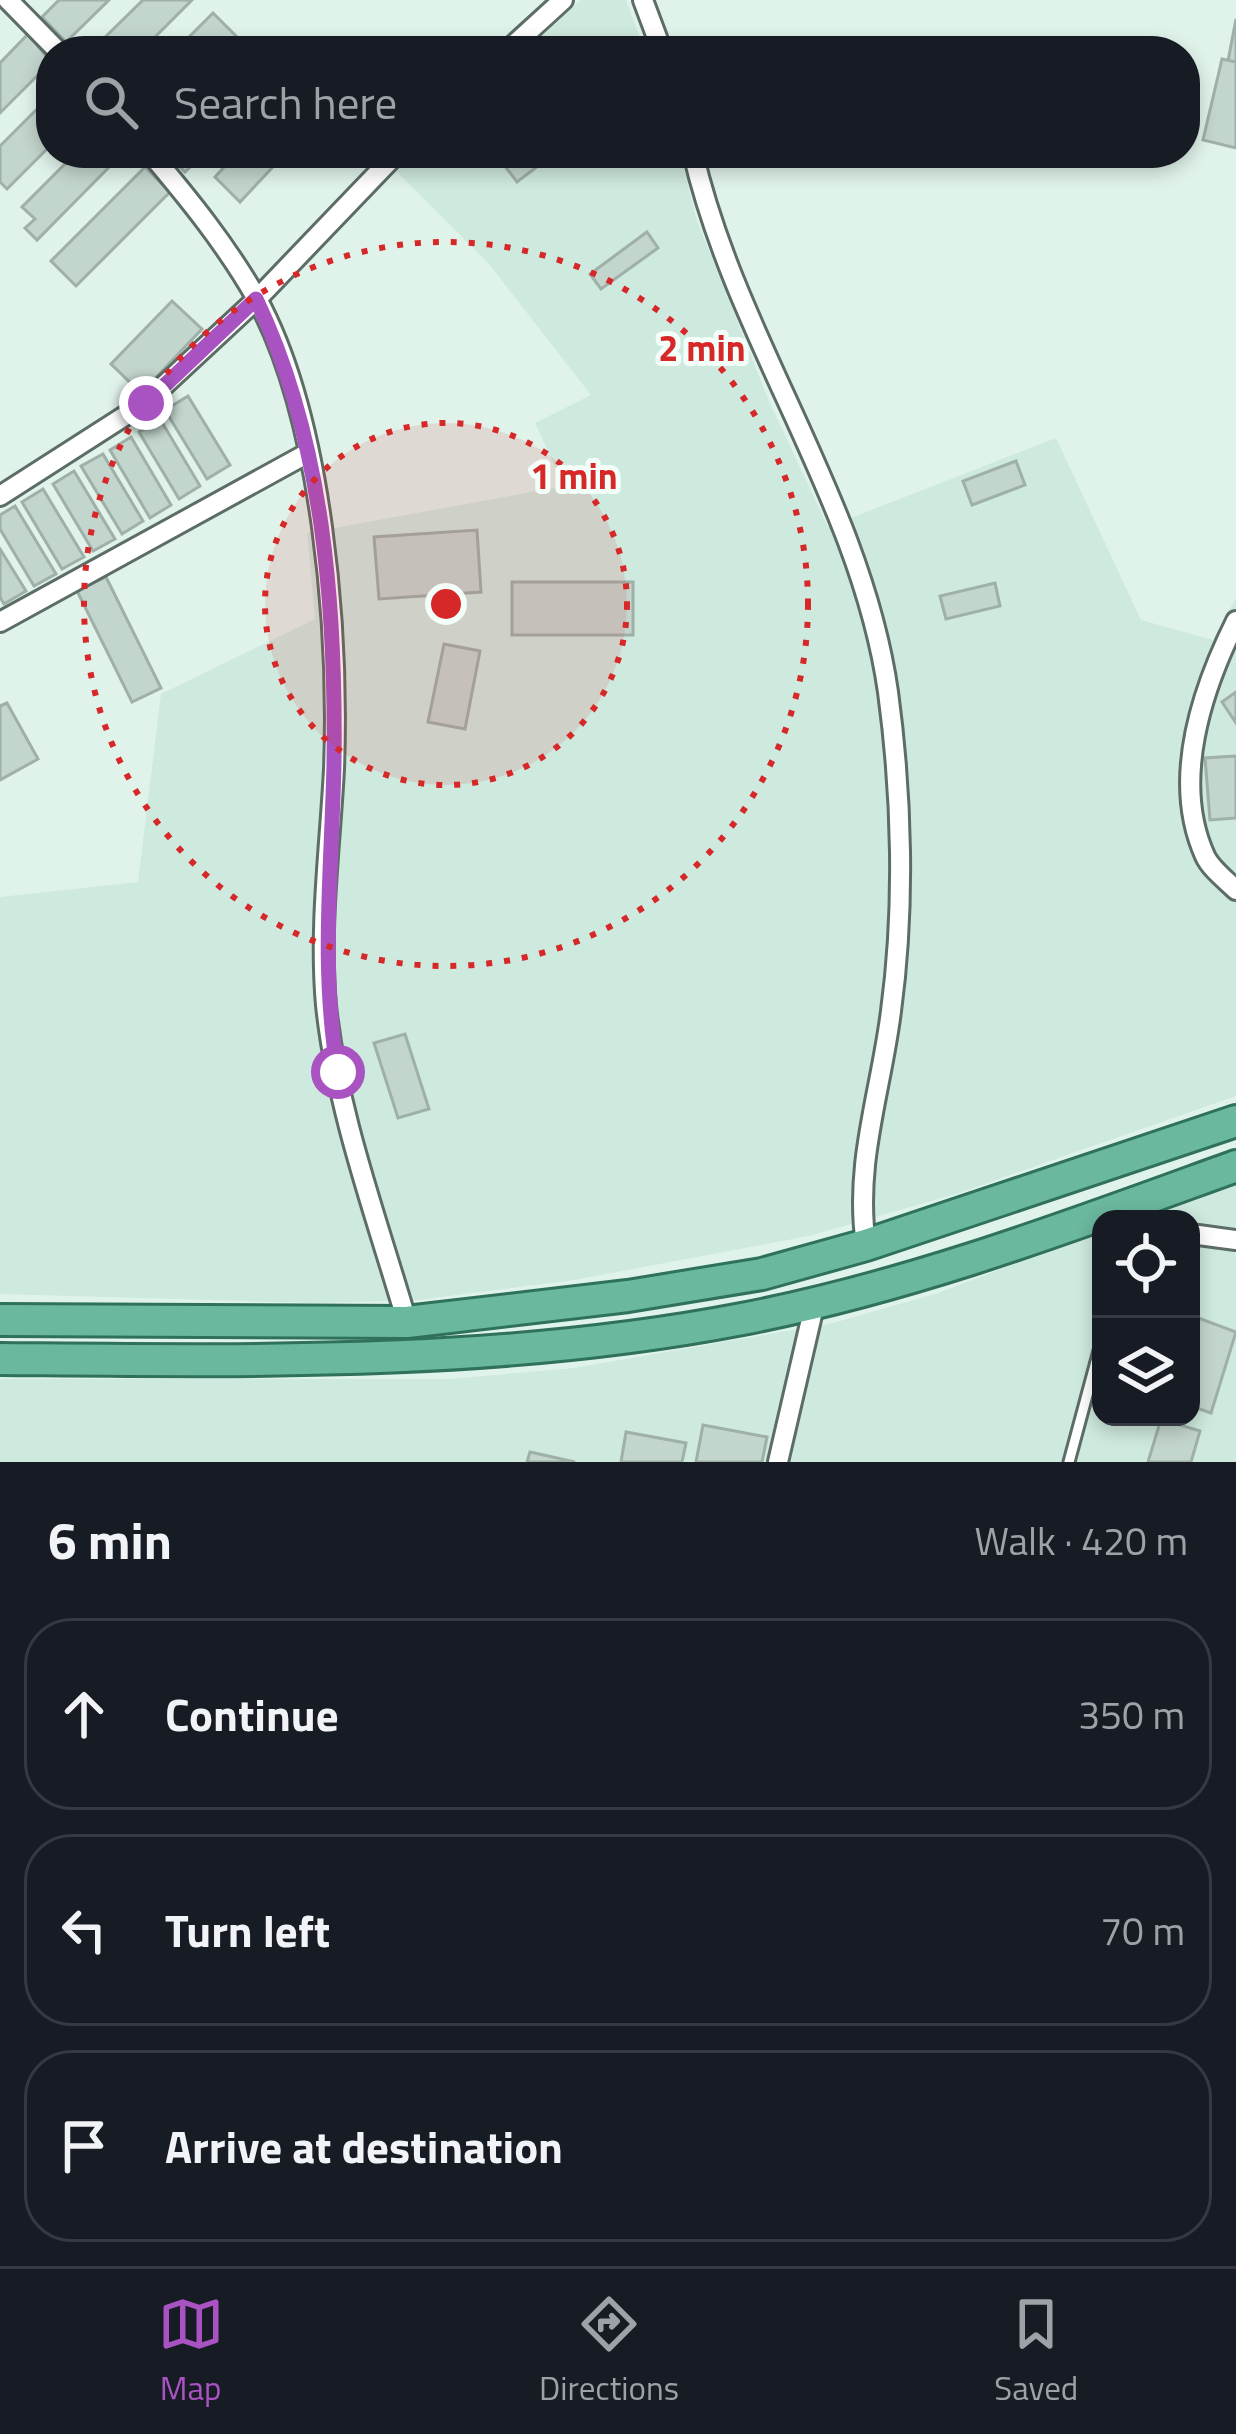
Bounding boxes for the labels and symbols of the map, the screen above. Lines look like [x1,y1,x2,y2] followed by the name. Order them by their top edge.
[658,320,746,375] text: 2 min
[119,376,173,430] route end
[530,448,618,503] text: 1 min
[425,583,467,625] centre of rings
[311,1045,365,1099] route start

